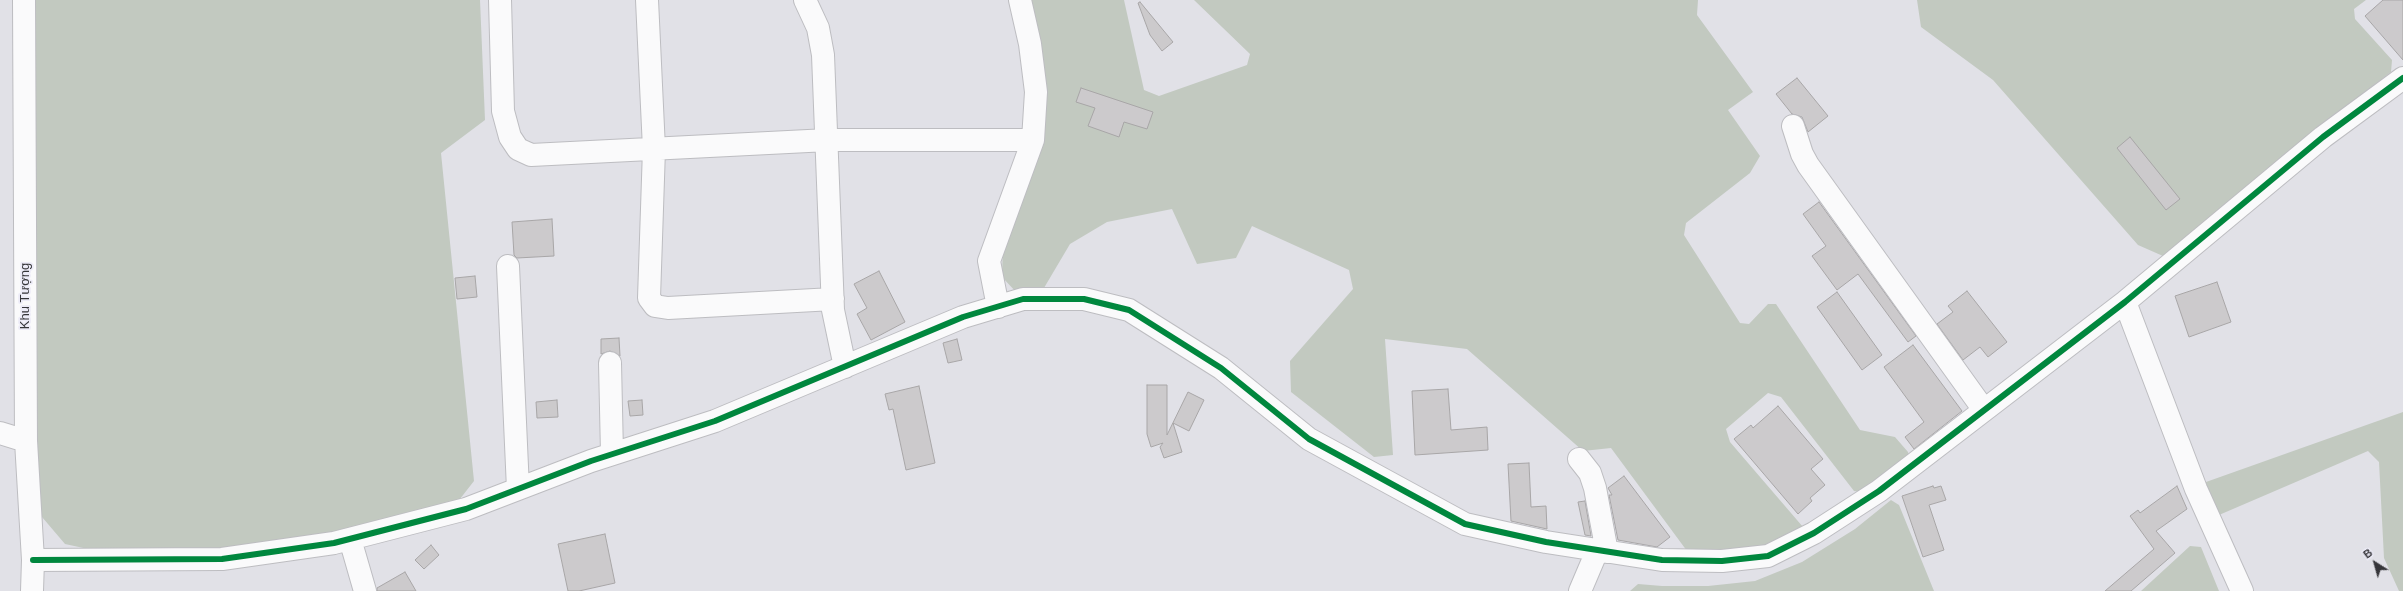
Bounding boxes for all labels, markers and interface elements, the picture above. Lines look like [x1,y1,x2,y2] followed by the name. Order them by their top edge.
[17,263,33,329] street label: Khu Tượng
[2355,543,2395,583] north arrow
[2361,546,2375,561] text: B

